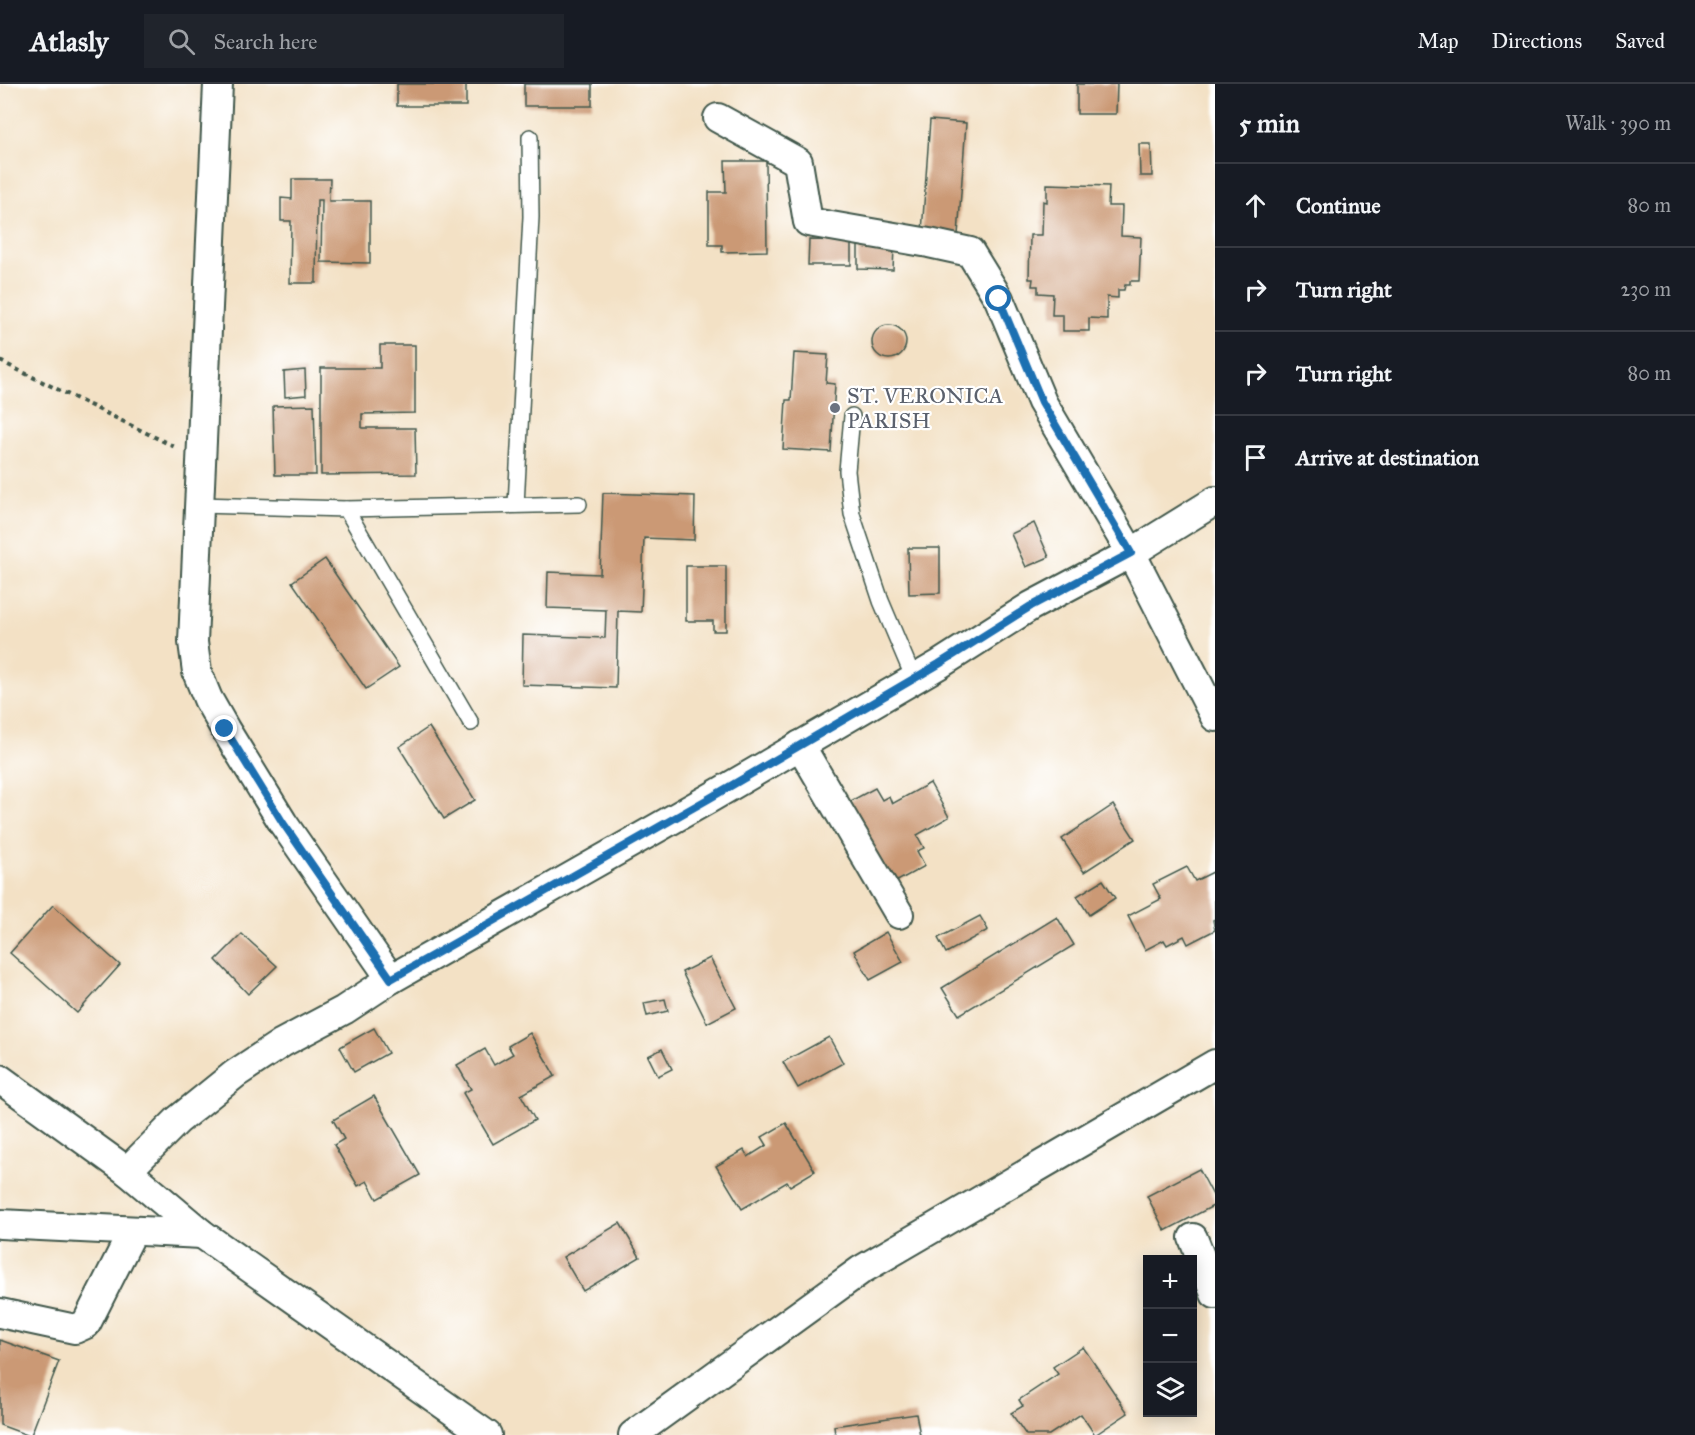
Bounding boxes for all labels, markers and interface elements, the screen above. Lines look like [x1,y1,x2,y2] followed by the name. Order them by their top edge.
[144,14,564,68] search box
[30,24,108,59] text: Atlasly
[165,25,198,58] icon: search
[213,28,317,55] text: Search here
[1418,28,1459,54] text: Map
[1492,28,1582,54] text: Directions
[1615,28,1665,54] text: Saved
[1239,107,1300,139] text: 5 min
[1565,111,1671,135] text: Walk · 390 m
[1239,189,1272,222] icon: ahead
[1296,192,1381,219] text: Continue
[1628,193,1671,217] text: 80 m
[1239,273,1272,306] icon: right
[1296,276,1392,303] text: Turn right
[1620,277,1671,301] text: 230 m
[985,285,1011,311] route start
[1239,357,1272,390] icon: right
[1296,360,1392,387] text: Turn right
[1628,361,1671,385] text: 80 m
[847,382,1004,434] place label: ST. VERONICA PARISH
[828,401,842,415] marker: ST. VERONICA PARISH
[1239,441,1272,474] icon: arrive
[1296,444,1479,471] text: Arrive at destination
[211,715,237,741] route end
[1143,1255,1197,1417] map controls
[1143,1255,1197,1309] button: +
[1143,1309,1197,1363] button: −
[1143,1363,1197,1417] button: layers

